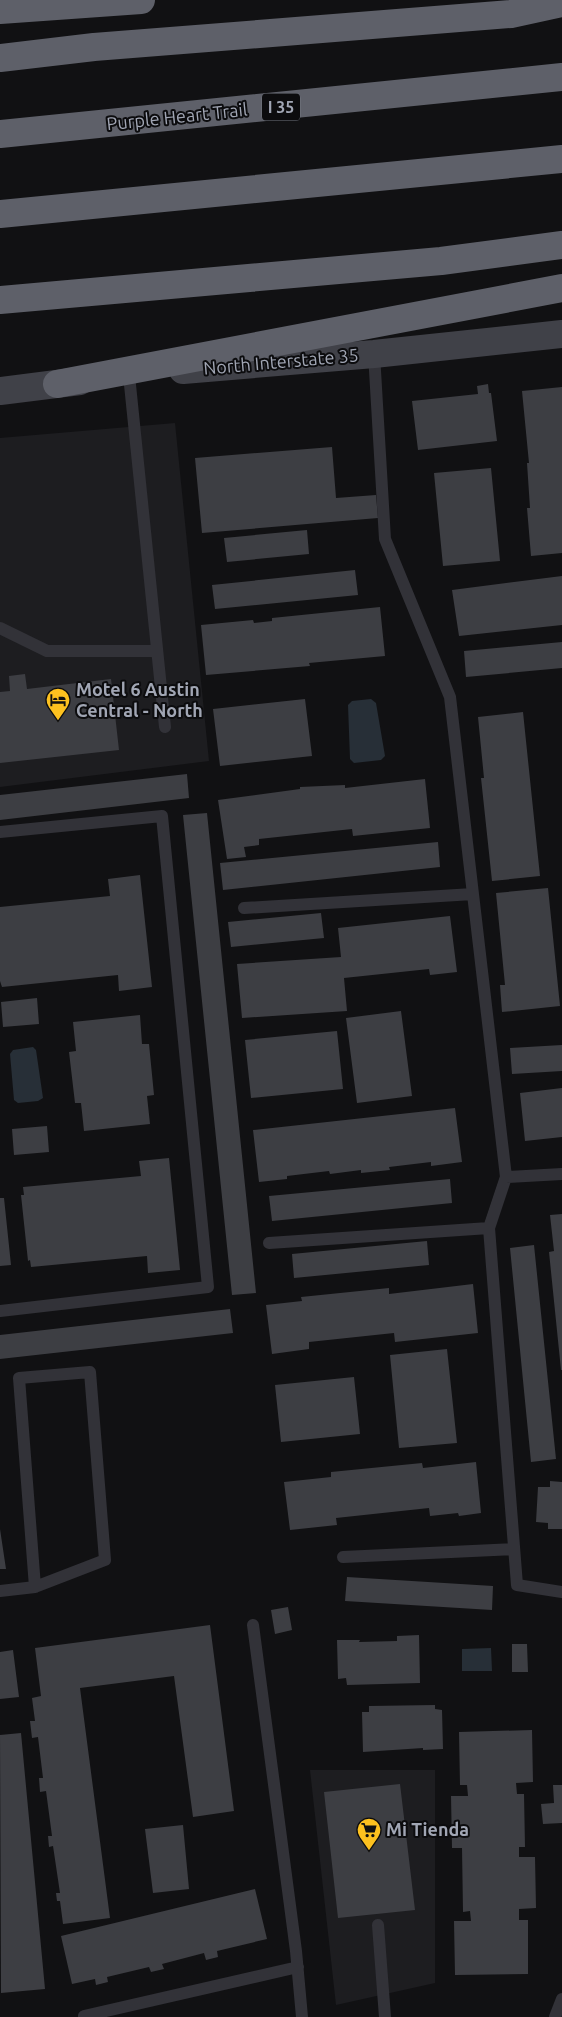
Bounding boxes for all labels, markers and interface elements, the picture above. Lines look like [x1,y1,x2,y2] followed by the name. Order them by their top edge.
[262,94,300,120] road number: I 35
[106,99,249,133] street label: Purple Heart Trail
[202,344,359,378] street label: North Interstate 35
[76,679,203,720] place label: Motel 6 Austin Central - North
[45,687,71,721] hotel icon: Motel 6 Austin Central - North
[356,1817,382,1851] supermarket icon: Mi Tienda
[386,1819,469,1839] place label: Mi Tienda

